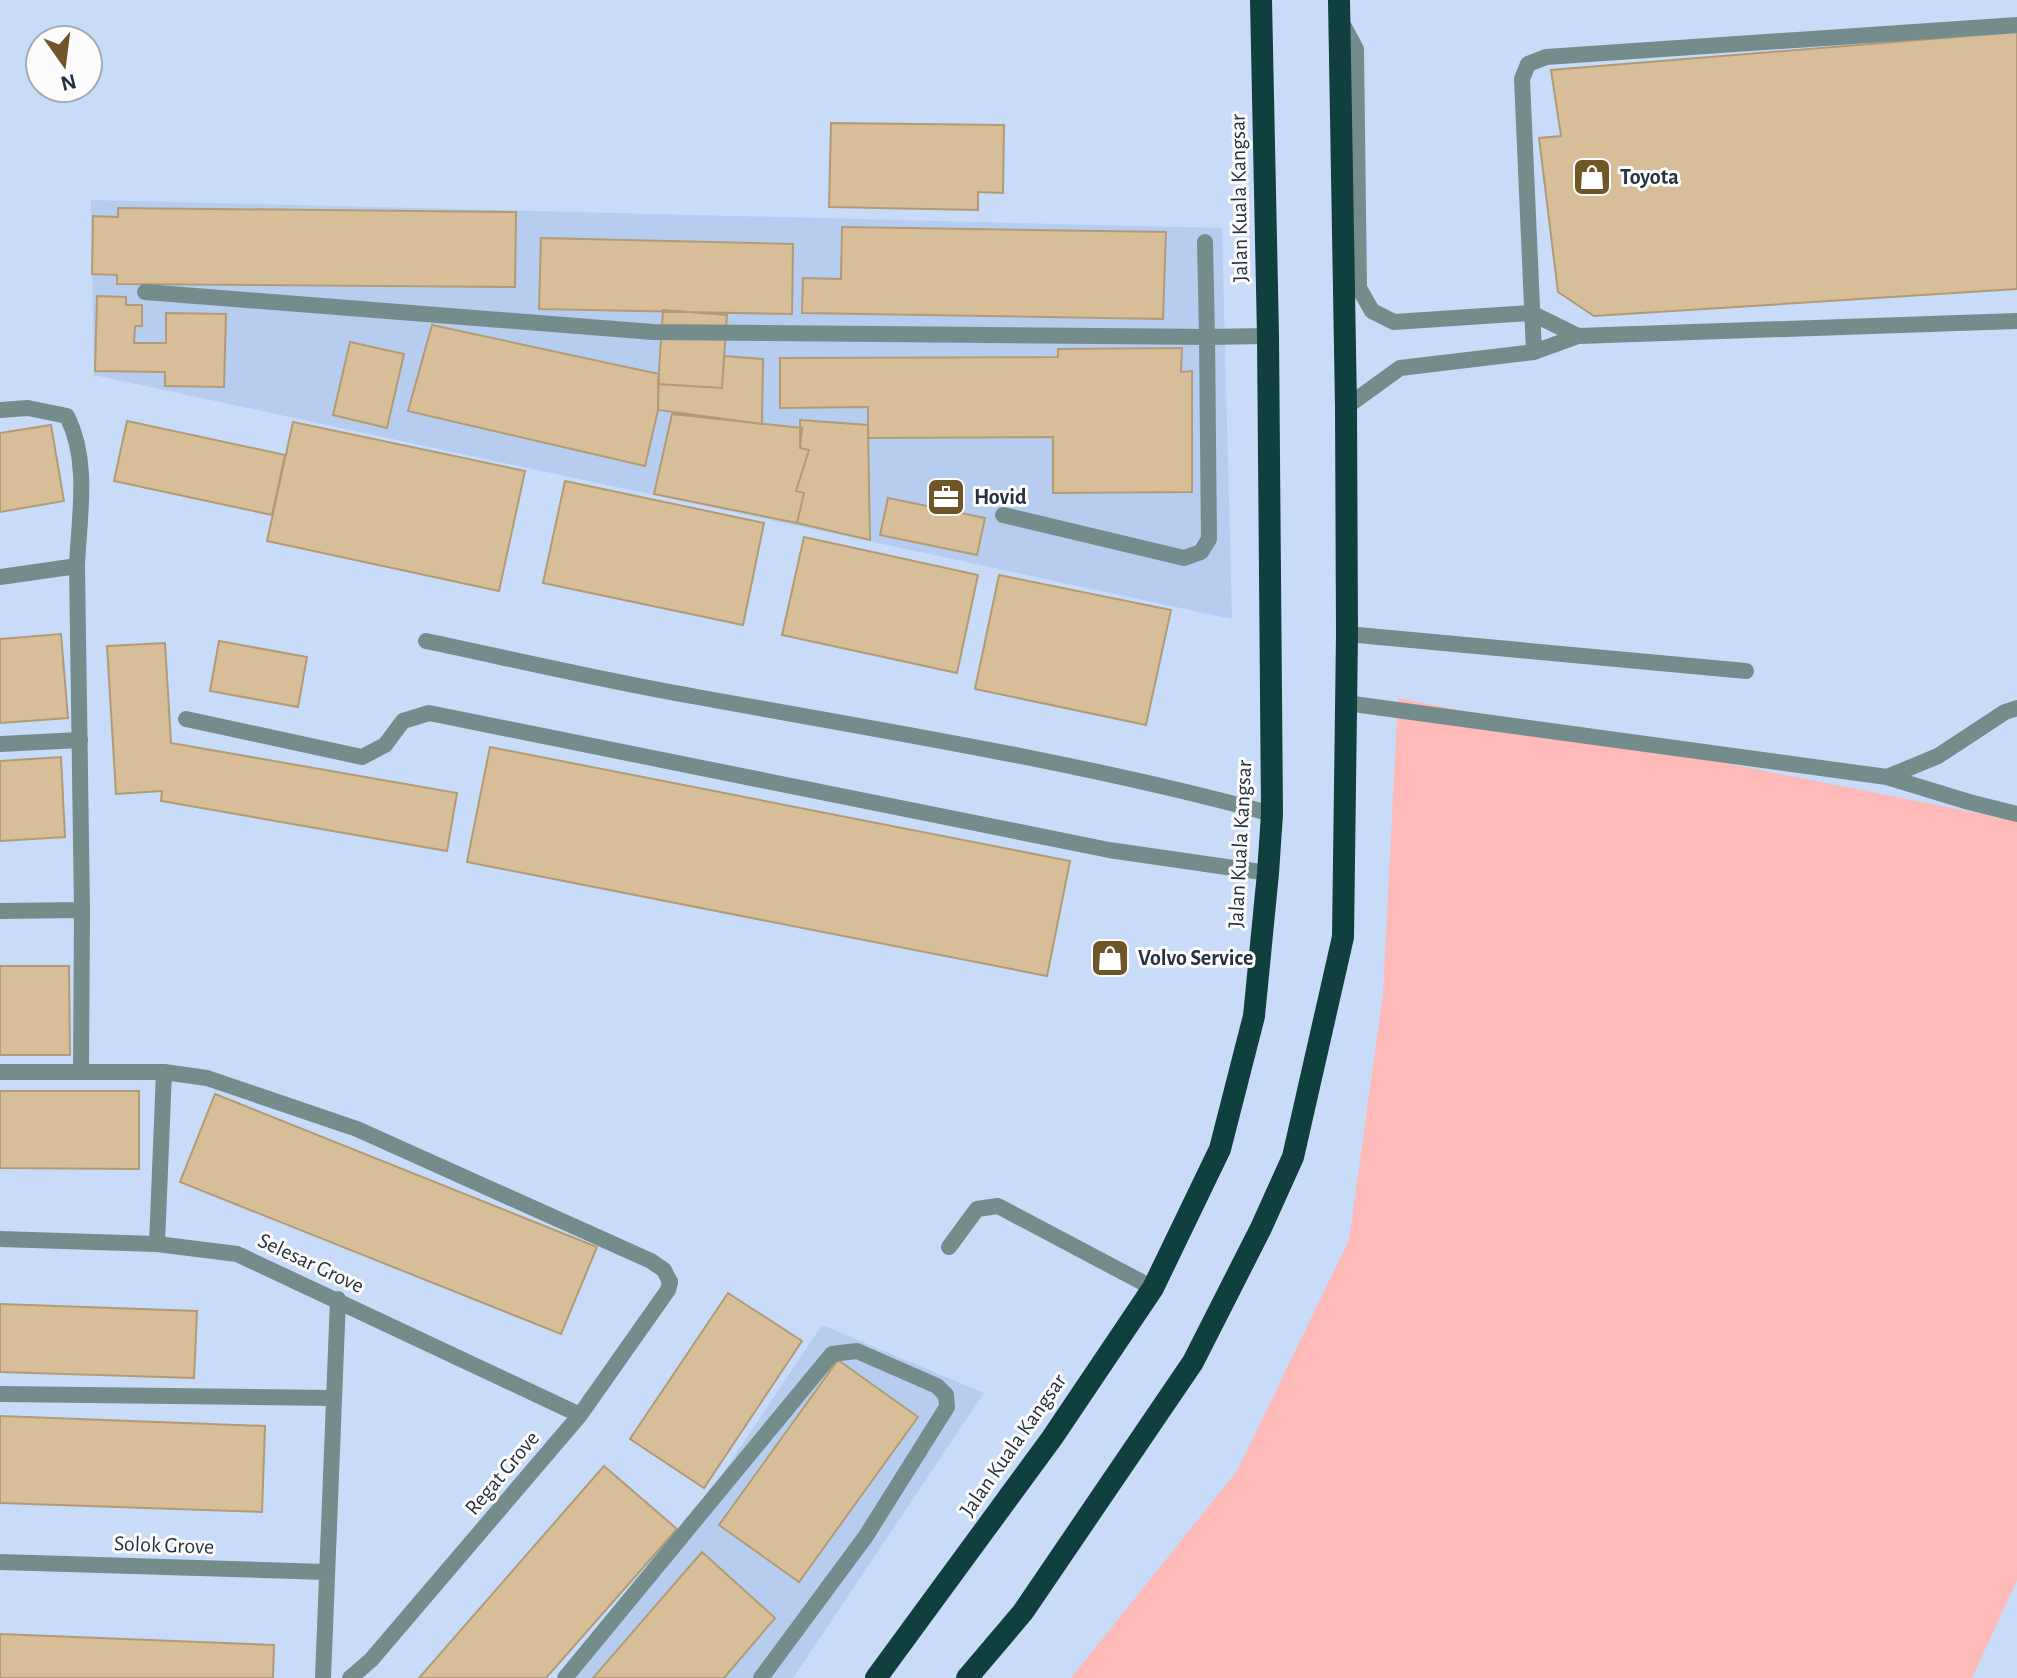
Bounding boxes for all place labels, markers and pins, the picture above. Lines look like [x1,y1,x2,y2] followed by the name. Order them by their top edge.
[1571,156,1613,198] shop icon: Toyota
[1620,166,1679,189] place label: Toyota
[925,476,967,518] office icon: Hovid
[974,486,1027,508] place label: Hovid
[1089,937,1131,979] shop icon: Volvo Service
[1138,947,1253,969] place label: Volvo Service

